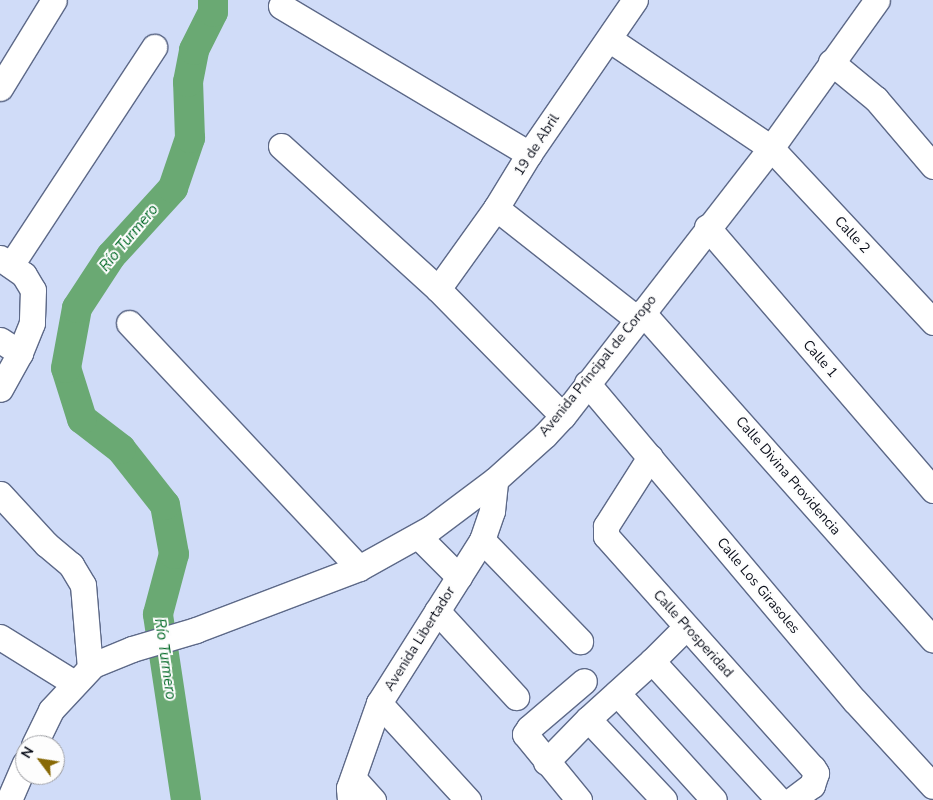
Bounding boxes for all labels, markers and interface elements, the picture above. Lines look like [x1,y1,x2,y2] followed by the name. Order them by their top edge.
[511,111,563,179] street label: 19 de Abril
[96,201,162,275] water label: Río Turmero
[831,213,873,257] street label: Calle 2
[536,292,660,440] street label: Avenida Principal de Coropo
[799,337,841,381] street label: Calle 1
[732,413,844,539] street label: Calle Divina Providencia
[713,535,803,637] street label: Calle Los Girasoles
[381,584,459,694] street label: Avenida Libertador
[649,587,737,681] street label: Calle Prosperidad
[150,617,180,701] water label: Río Turmero
[15,735,65,785] north arrow
[17,743,38,762] text: N

